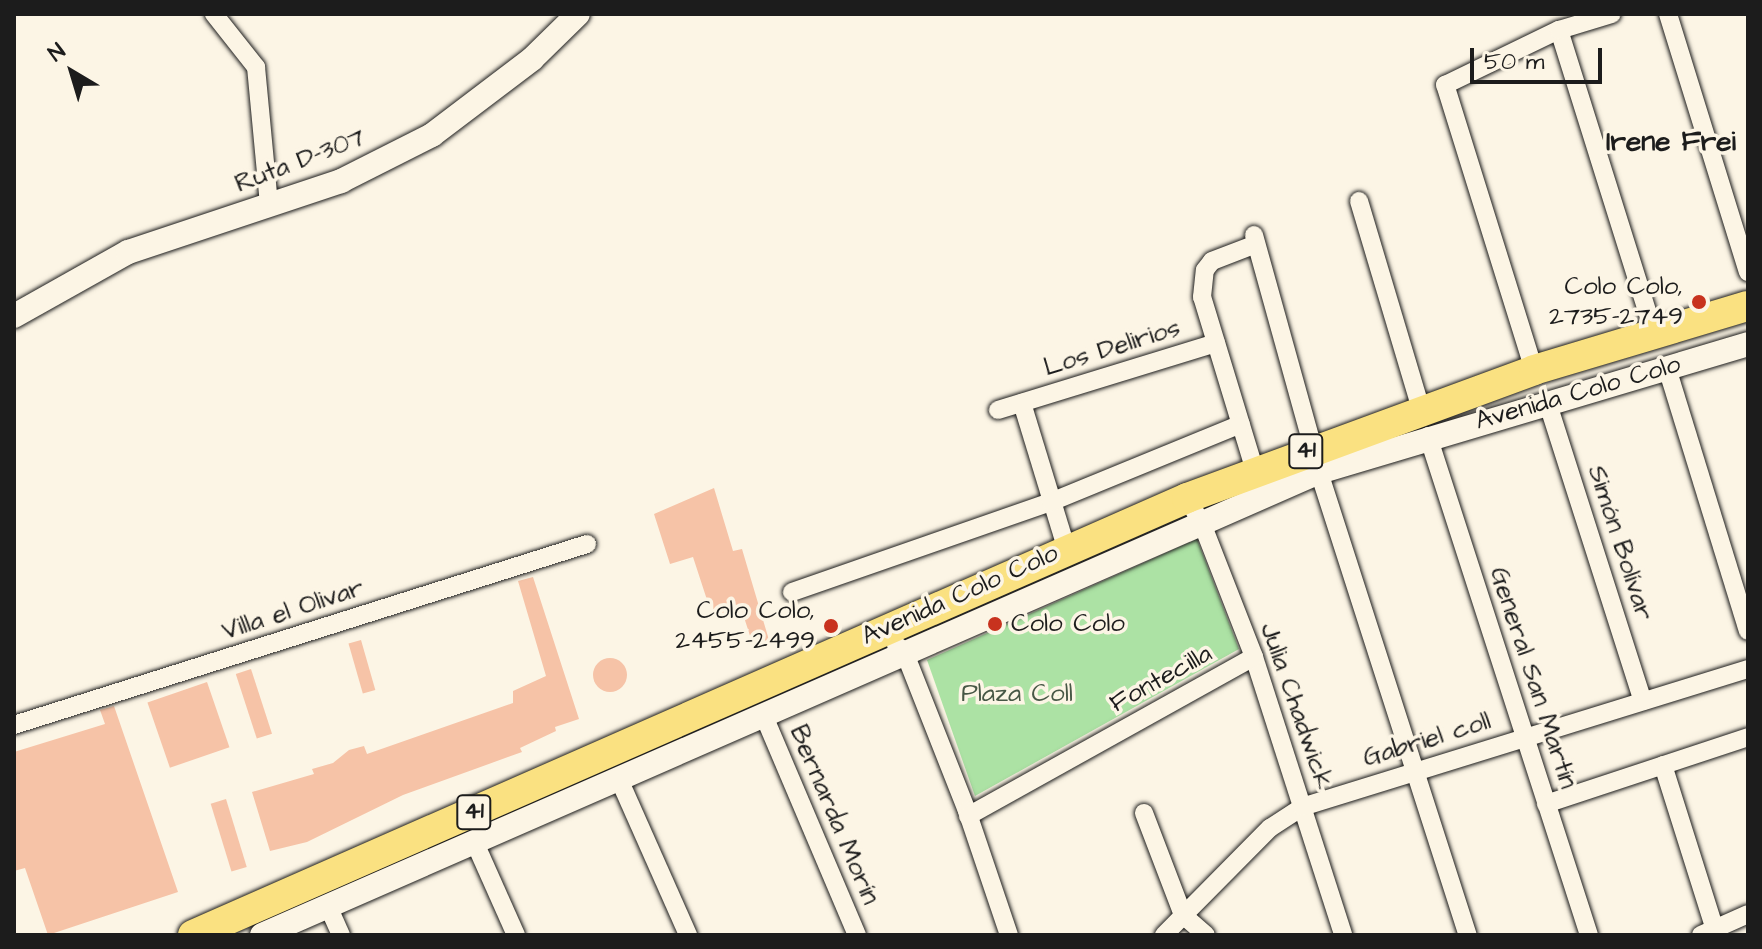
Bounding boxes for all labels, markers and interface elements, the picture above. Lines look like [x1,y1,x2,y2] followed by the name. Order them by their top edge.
[32,32,112,112] north arrow
[1474,32,1606,82] scale bar
[42,36,72,69] text: N
[1484,45,1544,79] text: 50 m
[231,122,369,200] street label: Ruta D-307
[1606,125,1736,159] district label: Irene Frei
[1549,271,1683,332] place label: Colo Colo, 2735-2749
[1690,293,1708,311] marker: Colo Colo, 2735-2749
[1040,312,1184,384] street label: Los Delirios
[1472,349,1684,437] street label: Avenida Colo Colo
[1288,431,1324,471] road number: 41
[1580,462,1660,624] street label: Simón Bolívar
[857,538,1063,652] street label: Avenida Colo Colo
[1482,563,1584,793] street label: General San Martín
[218,572,368,648] street label: Villa el Olivar
[675,595,815,656] place label: Colo Colo, 2455-2499
[1011,608,1125,640] place label: Colo Colo
[986,615,1004,633] marker: Colo Colo
[822,617,840,635] marker: Colo Colo, 2455-2499
[1253,619,1339,793] street label: Julia Chadwick
[1104,638,1218,720] street label: Fontecilla
[961,678,1073,710] park label: Plaza Coll
[1359,706,1495,774] street label: Gabriel coll
[782,721,886,909] street label: Bernarda Morín
[456,792,492,832] road number: 41

